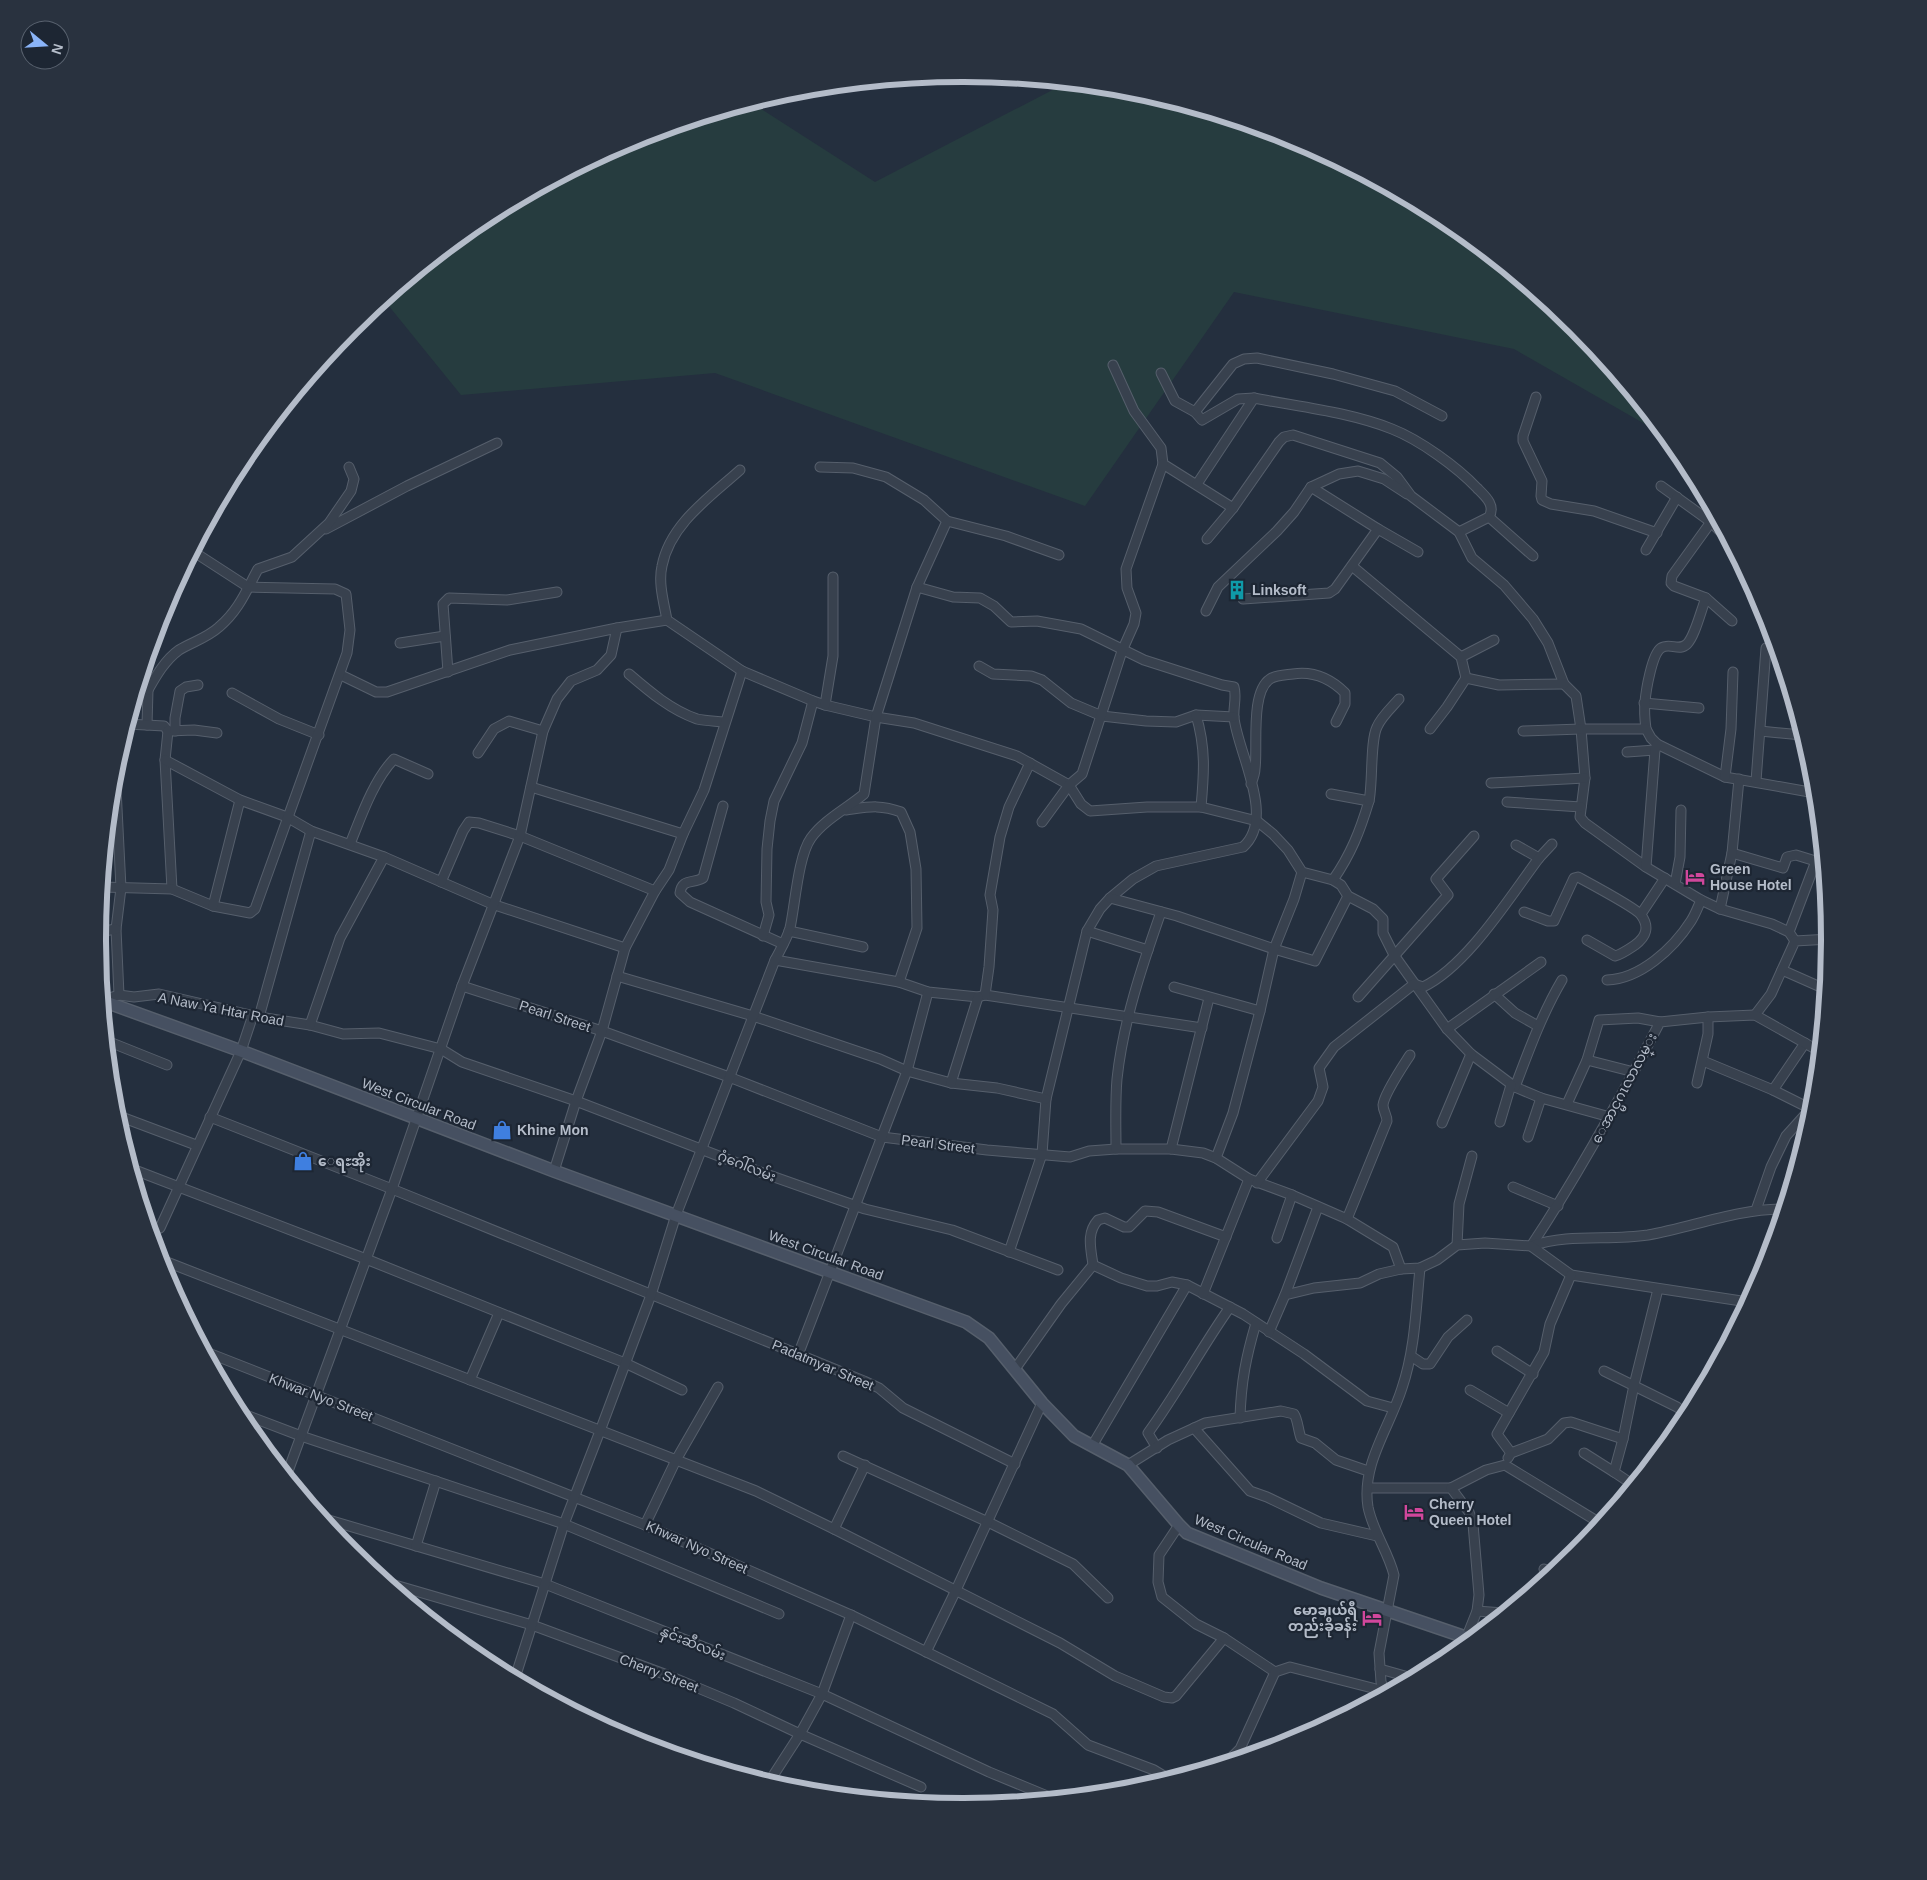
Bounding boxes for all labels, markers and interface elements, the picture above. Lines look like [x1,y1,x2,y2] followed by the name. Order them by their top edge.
[20,20,70,70] north arrow
[48,42,67,56] text: N
[1226,579,1248,601] building icon: Linksoft
[1252,582,1307,598] place label: Linksoft
[1710,861,1792,893] place label: Green House Hotel
[1684,866,1706,888] hotel icon: Green House Hotel
[157,989,285,1029] street label: A Naw Ya Htar Road
[517,997,593,1035] street label: Pearl Street
[1588,1030,1664,1148] street label: ေအာင္မဂၤလာလမ္း
[360,1075,478,1133] street label: West Circular Road
[491,1119,513,1141] shop icon: Khine Mon
[517,1122,589,1138] place label: Khine Mon
[900,1132,976,1156] street label: Pearl Street
[715,1145,779,1187] street label: ဂံ့ဂေါ်လမ်း
[292,1150,314,1172] shop icon: ေရႊအိုး
[318,1151,371,1173] place label: ေရႊအိုး
[766,1227,886,1283] street label: West Circular Road
[770,1336,876,1394] street label: Padatmyar Street
[267,1370,375,1424] street label: Khwar Nyo Street
[1429,1496,1511,1528] place label: Cherry Queen Hotel
[1403,1501,1425,1523] hotel icon: Cherry Queen Hotel
[1192,1511,1310,1573] street label: West Circular Road
[644,1517,750,1577] street label: Khwar Nyo Street
[1288,1600,1358,1638] place label: မောချယ်ရီ တည်းခိုခန်း
[1361,1607,1383,1629] hotel icon: မောချယ်ရီ တည်းခိုခန်း
[657,1621,729,1667] street label: နှင်းဆီလမ်း
[617,1651,701,1695] street label: Cherry Street

